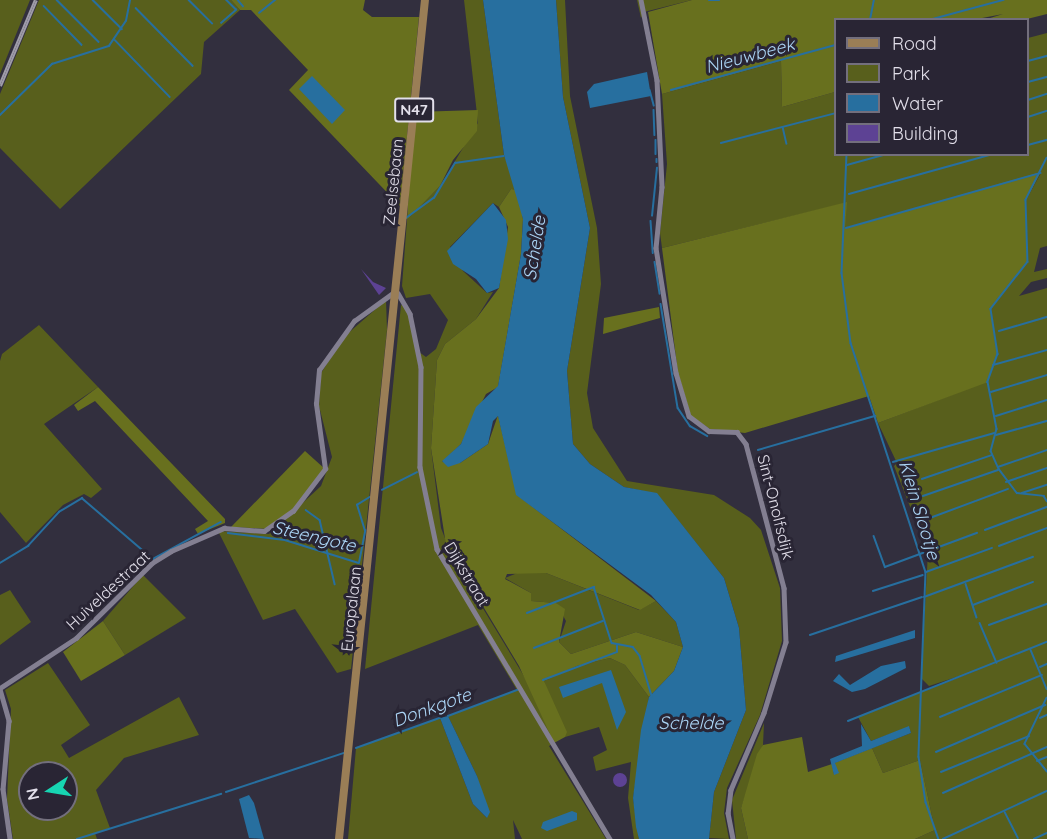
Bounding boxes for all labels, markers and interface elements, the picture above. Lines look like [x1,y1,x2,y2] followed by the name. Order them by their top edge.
[834,18,1029,156] legend
[892,32,937,55] text: Road
[703,34,797,78] water label: Nieuwbeek
[892,62,930,85] text: Park
[892,92,943,115] text: Water
[393,98,435,122] road number: N47
[892,122,958,145] text: Building
[379,138,407,226] street label: Zeelsebaan
[519,214,551,282] water label: Schelde
[754,453,798,561] street label: Sint-Onolfsdijk
[894,458,944,562] water label: Klein Slootje
[270,517,358,557] water label: Steengote
[440,538,494,610] street label: Dijkstraat
[62,546,154,634] street label: Huiveldestraat
[337,566,365,652] street label: Europalaan
[390,684,474,732] water label: Donkgote
[659,712,723,734] water label: Schelde
[18,761,78,821] north arrow
[21,787,43,802] text: N

